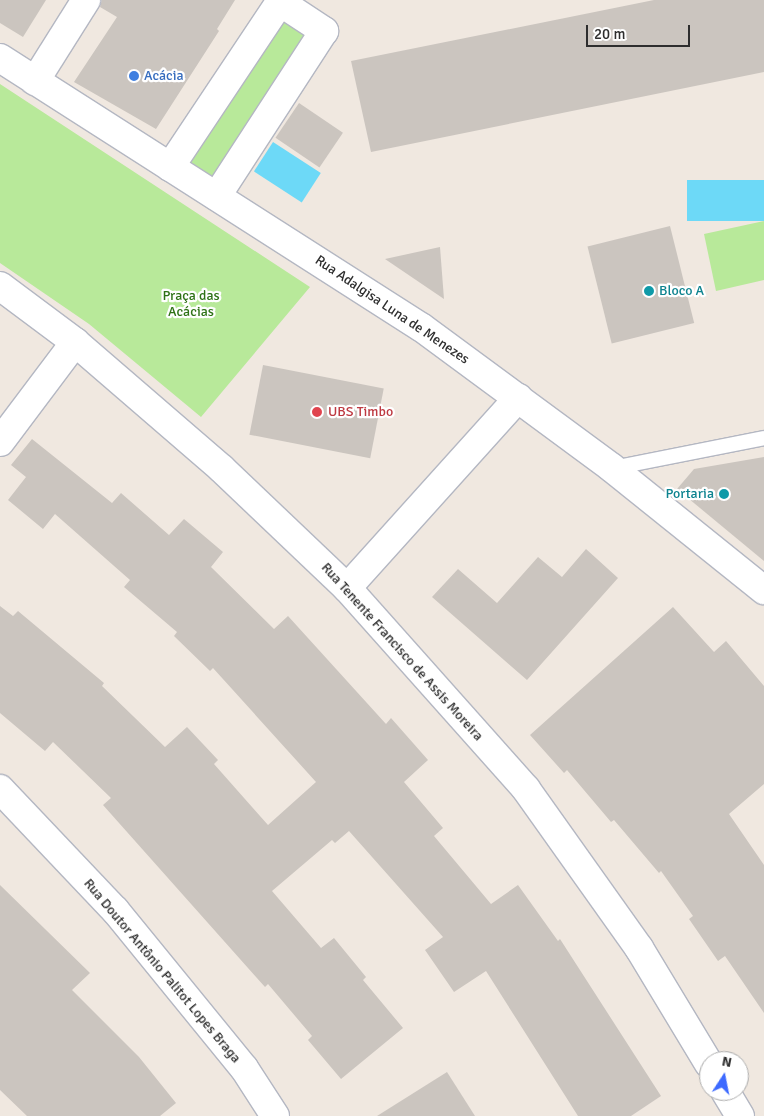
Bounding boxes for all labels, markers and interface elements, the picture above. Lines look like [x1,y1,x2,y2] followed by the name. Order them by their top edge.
[589,15,693,47] scale bar
[594,25,625,43] text: 20 m
[144,68,184,84] place label: Acácia
[128,70,140,82] marker: Acácia
[312,252,472,368] street label: Rua Adalgisa Luna de Menezes
[659,283,704,299] place label: Bloco A
[643,285,655,297] marker: Bloco A
[162,288,220,321] park label: Praça das Acácias
[328,404,393,420] place label: UBS Timbo
[310,405,324,419] marker: UBS Timbo
[665,486,714,502] place label: Portaria
[718,488,730,500] marker: Portaria
[318,559,486,745] street label: Rua Tenente Francisco de Assis Moreira
[80,875,244,1067] street label: Rua Doutor Antônio Palitot Lopes Braga
[699,1051,749,1101] north arrow
[720,1052,733,1071] text: N

